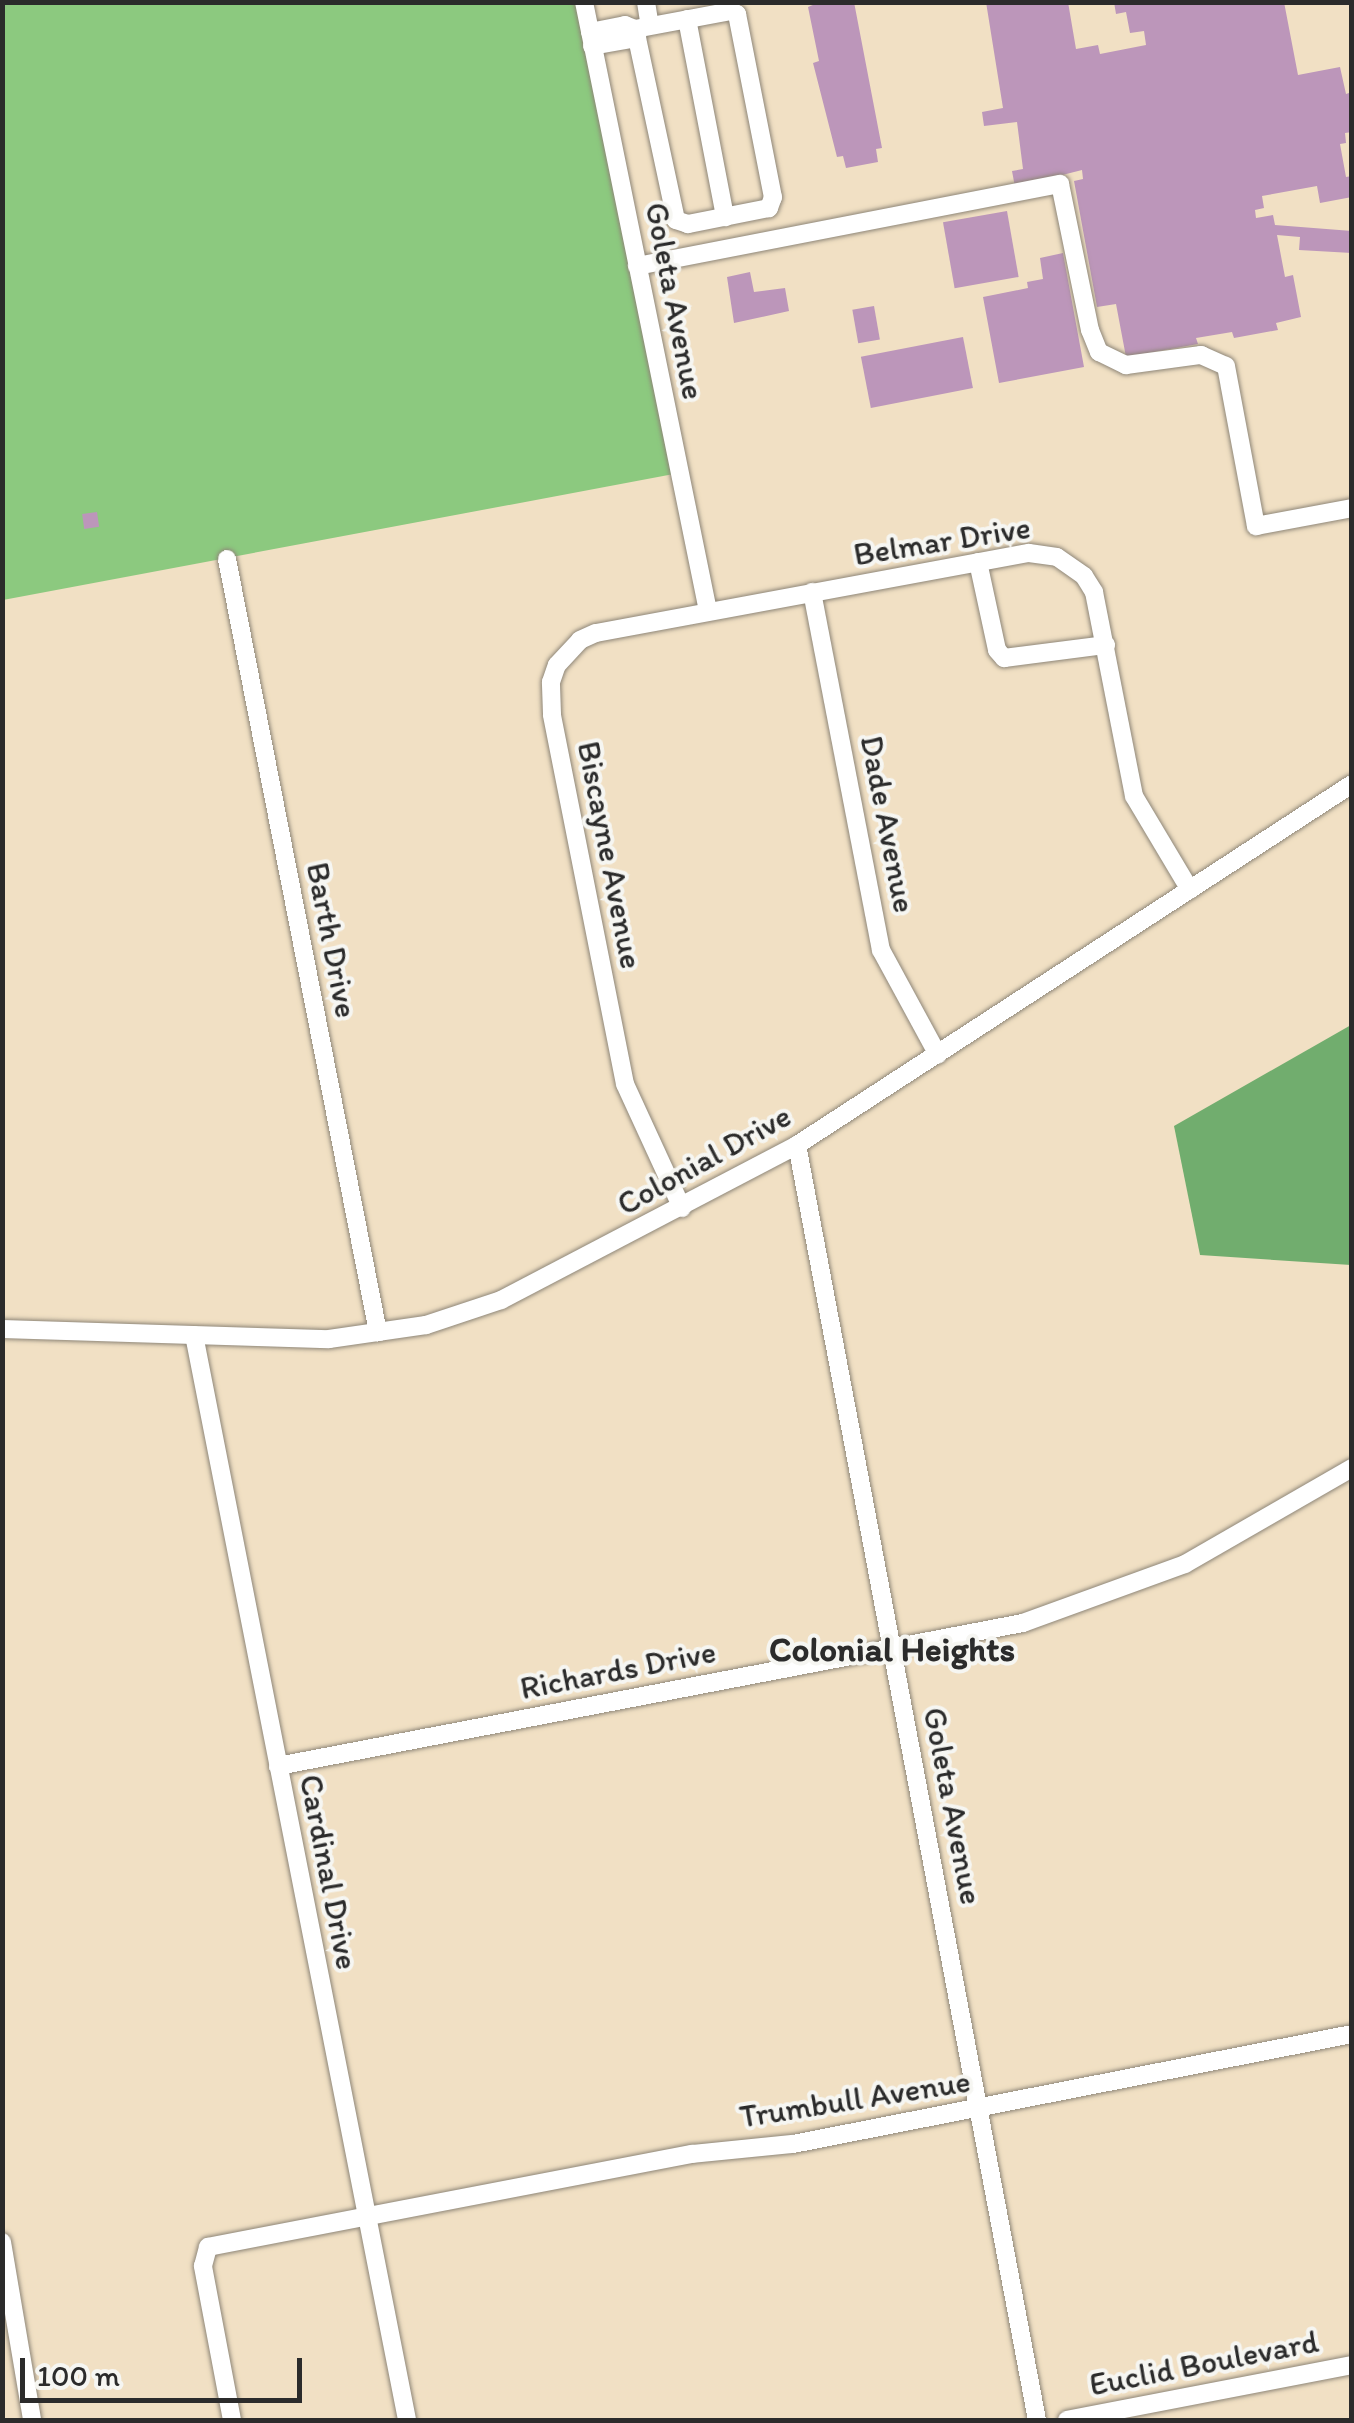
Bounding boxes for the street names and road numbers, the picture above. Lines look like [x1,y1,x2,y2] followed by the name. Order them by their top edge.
[637,200,713,402] street label: Goleta Avenue
[851,508,1033,574] street label: Belmar Drive
[852,733,924,915] street label: Dade Avenue
[569,739,651,971] street label: Biscayne Avenue
[298,859,366,1021] street label: Barth Drive
[611,1097,797,1223] street label: Colonial Drive
[517,1632,719,1708] street label: Richards Drive
[915,1705,991,1907] street label: Goleta Avenue
[291,1771,367,1973] street label: Cardinal Drive
[738,2062,972,2136] street label: Trumbull Avenue
[1086,2322,1322,2404] street label: Euclid Boulevard

